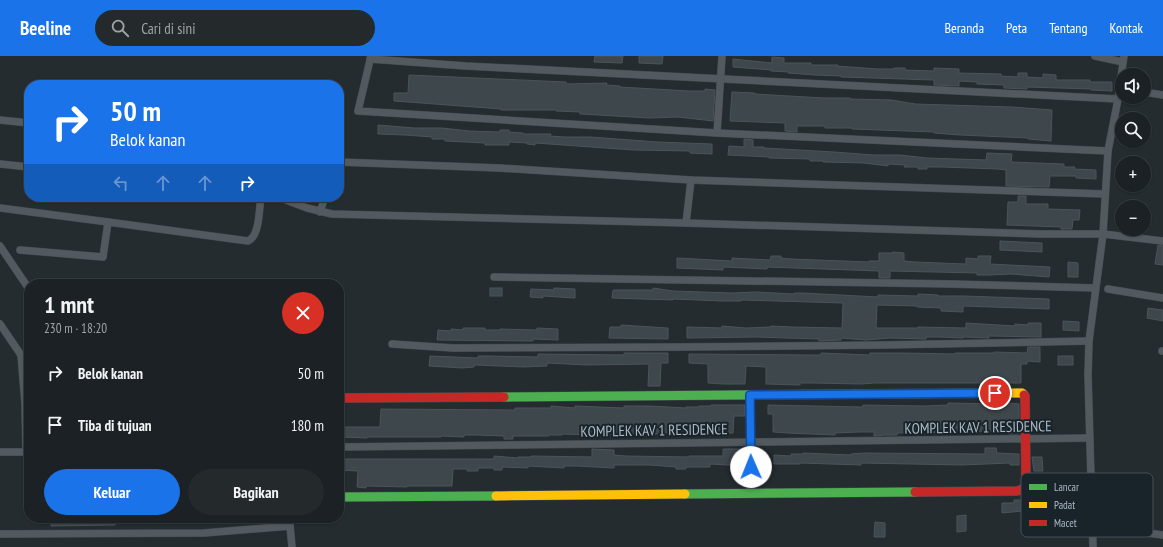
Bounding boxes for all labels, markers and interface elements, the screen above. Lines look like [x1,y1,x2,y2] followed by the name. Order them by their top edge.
[95,10,375,46] search box
[20,16,71,40] text: Beeline
[109,17,131,39] icon: search
[141,19,195,38] text: Cari di sini
[944,19,984,37] text: Beranda
[1006,19,1027,37] text: Peta
[1049,19,1088,37] text: Tentang
[1110,19,1143,37] text: Kontak
[1115,68,1151,236] map controls
[1115,68,1151,104] button: sound
[110,92,161,129] text: 50 m
[44,96,96,148] icon: right
[1115,112,1151,148] button: search
[110,128,185,151] text: Belok kanan
[1115,156,1151,192] button: +
[110,172,132,194] icon: left
[152,172,174,194] icon: ahead
[194,172,216,194] icon: ahead
[236,172,258,194] icon: right
[1115,200,1151,236] button: −
[44,289,94,320] text: 1 mnt
[282,292,324,334] button: close
[44,320,107,337] text: 230 m · 18:20
[44,362,66,384] icon: right
[78,364,143,383] text: Belok kanan
[298,364,324,383] text: 50 m
[978,376,1012,410] pin
[984,382,1006,404] icon: arrive
[44,414,66,436] icon: arrive
[78,416,152,435] text: Tiba di tujuan
[291,416,324,435] text: 180 m
[904,416,1052,438] street label: KOMPLEK KAV 1 RESIDENCE
[580,419,728,441] street label: KOMPLEK KAV 1 RESIDENCE
[730,446,772,488] position arrow
[44,469,180,515] button: Keluar
[188,469,324,515] button: Bagikan
[1021,473,1153,537] legend
[1054,480,1079,494] text: Lancar
[1054,498,1075,512] text: Padat
[1054,516,1077,530] text: Macet

